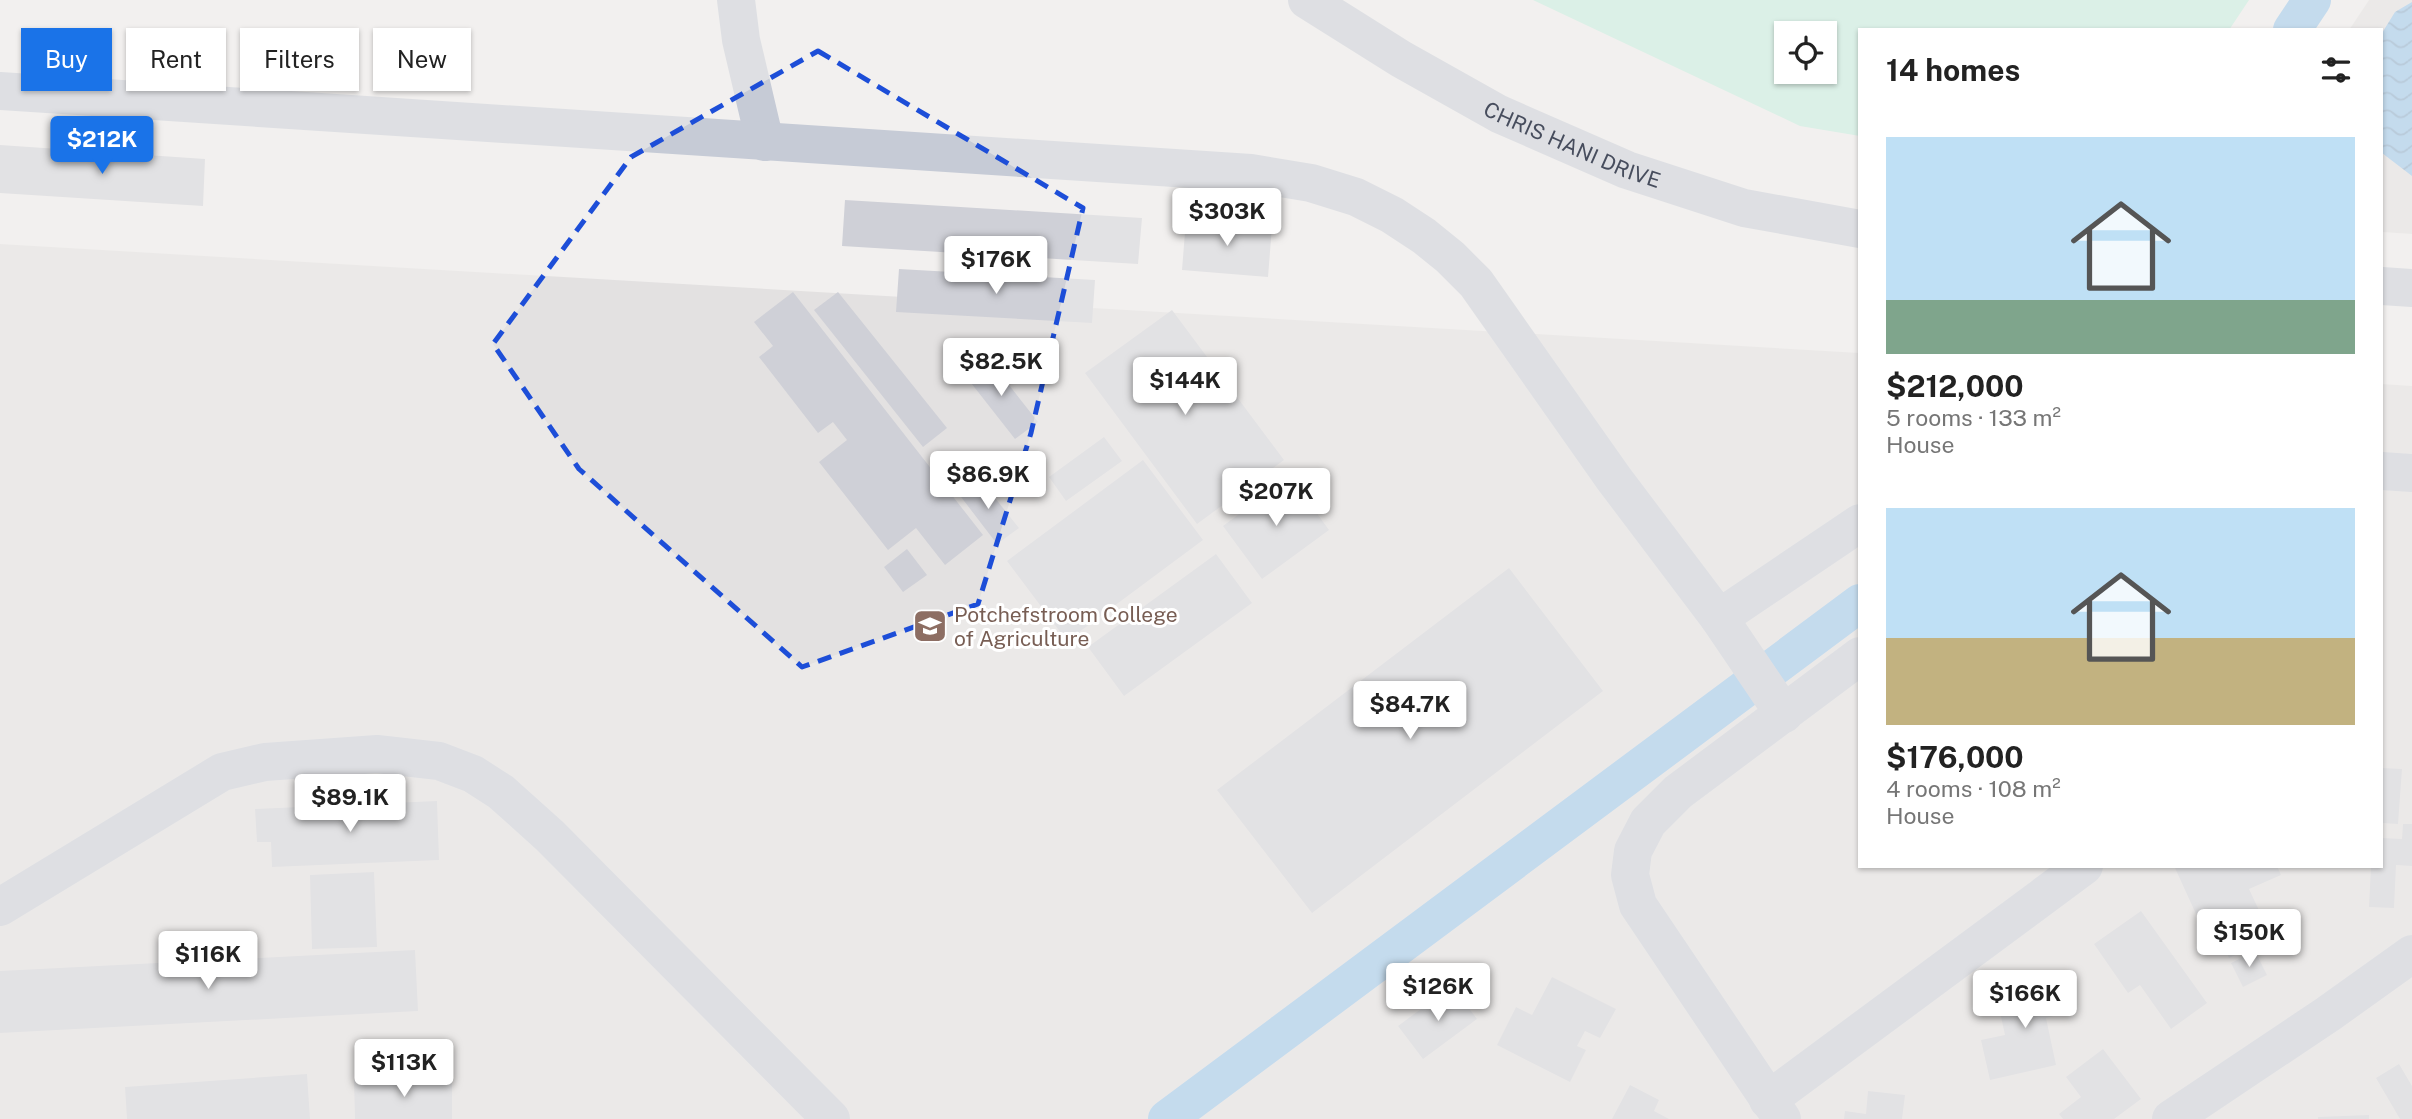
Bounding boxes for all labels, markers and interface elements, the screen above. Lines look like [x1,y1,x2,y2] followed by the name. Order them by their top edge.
[1774,21,1837,84] map controls
[1774,21,1837,84] button: locate
[21,28,112,91] chip: Buy
[126,28,226,91] chip: Rent
[240,28,359,91] chip: Filters
[373,28,471,91] chip: New
[2317,51,2355,89] icon: filters
[1886,52,2020,88] text: 14 homes
[1480,96,1664,193] street label: CHRIS HANI DRIVE
[53,116,151,176] pin: $212K
[66,125,138,152] text: $212K
[2058,183,2184,309] icon: home
[1178,188,1276,248] pin: $303K
[1188,197,1266,224] text: $303K
[947,236,1045,296] pin: $176K
[960,245,1032,272] text: $176K
[944,338,1058,398] pin: $82.5K
[959,347,1043,374] text: $82.5K
[1136,358,1234,417] pin: $144K
[1149,366,1221,393] text: $144K
[1886,368,2023,404] text: $212,000
[1886,404,2061,431] text: 5 rooms · 133 m²
[1886,431,1954,458] text: House
[931,452,1045,511] pin: $86.9K
[946,460,1030,487] text: $86.9K
[1227,468,1325,528] pin: $207K
[1238,477,1314,504] text: $207K
[2058,554,2184,680] icon: home
[954,602,1178,651] place label: Potchefstroom College of Agriculture
[911,607,949,645] school or university icon: Potchefstroom College of Agriculture
[1353,682,1467,741] pin: $84.7K
[1369,690,1451,717] text: $84.7K
[1886,739,2024,775] text: $176,000
[293,774,407,834] pin: $89.1K
[1886,775,2061,802] text: 4 rooms · 108 m²
[311,783,389,810] text: $89.1K
[1886,802,1954,829] text: House
[2200,909,2298,969] pin: $150K
[2213,918,2285,945] text: $150K
[159,932,257,991] pin: $116K
[174,940,242,967] text: $116K
[1389,964,1487,1023] pin: $126K
[1976,970,2074,1030] pin: $166K
[1402,972,1474,999] text: $126K
[1989,979,2061,1006] text: $166K
[355,1040,453,1099] pin: $113K
[370,1048,438,1075] text: $113K

